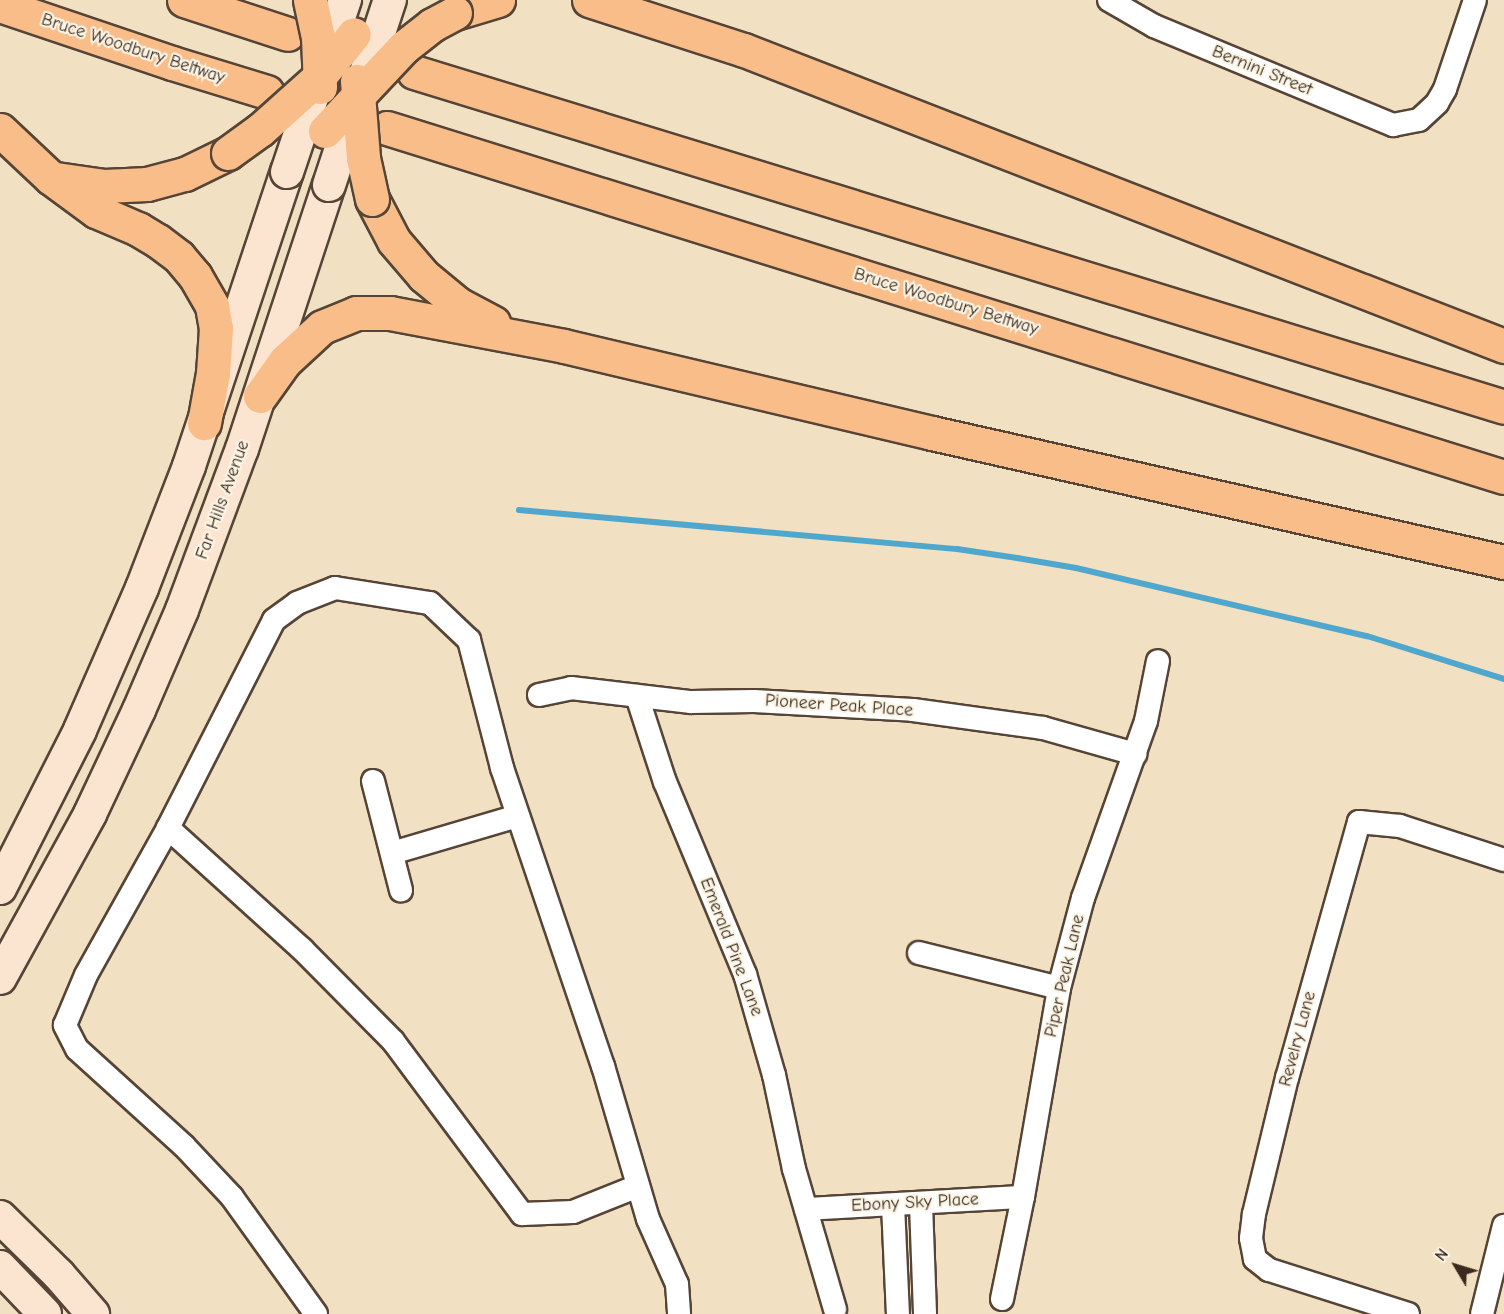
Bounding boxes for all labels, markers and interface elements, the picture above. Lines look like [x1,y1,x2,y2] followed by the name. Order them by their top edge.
[38,9,228,89] street label: Bruce Woodbury Beltway
[1209,41,1315,101] street label: Bernini Street
[851,264,1041,340] street label: Bruce Woodbury Beltway
[191,438,255,562] street label: Far Hills Avenue
[764,690,914,722] street label: Pioneer Peak Place
[695,875,767,1019] street label: Emerald Pine Lane
[1040,913,1090,1039] street label: Piper Peak Lane
[1275,989,1321,1089] street label: Revelry Lane
[851,1189,979,1217] street label: Ebony Sky Place
[1426,1236,1486,1296] north arrow
[1432,1245,1452,1265] text: N

